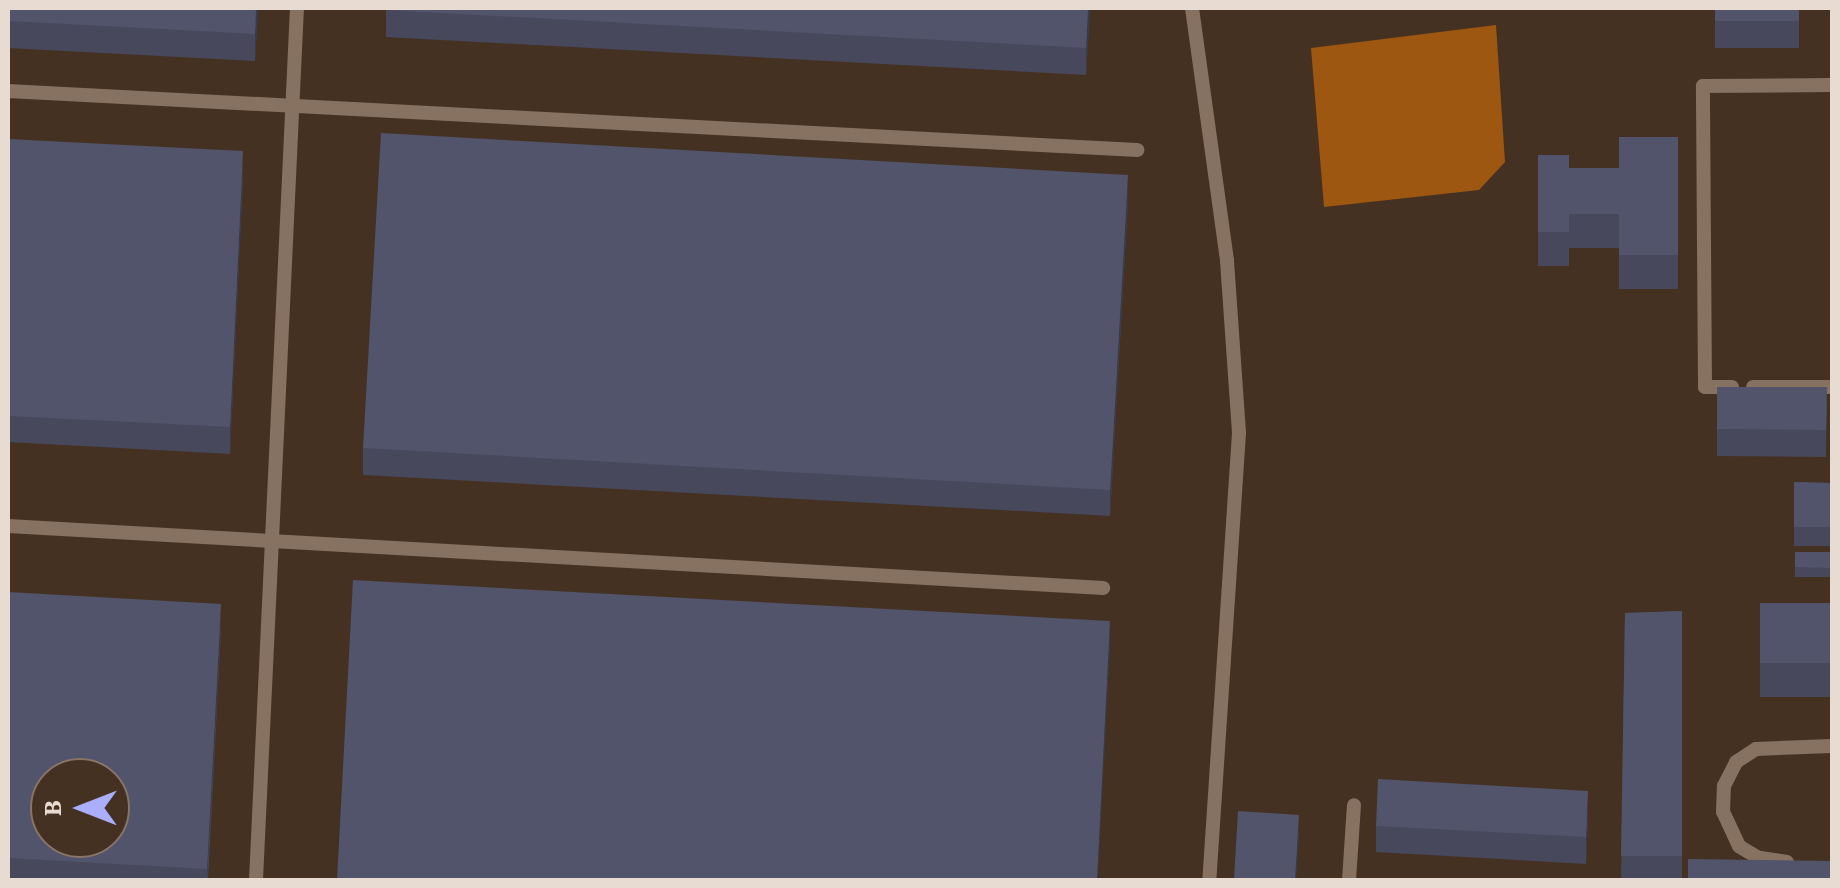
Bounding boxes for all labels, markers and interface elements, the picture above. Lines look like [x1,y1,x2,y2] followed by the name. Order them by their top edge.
[30,758,130,858] north arrow
[36,800,67,816] text: B

